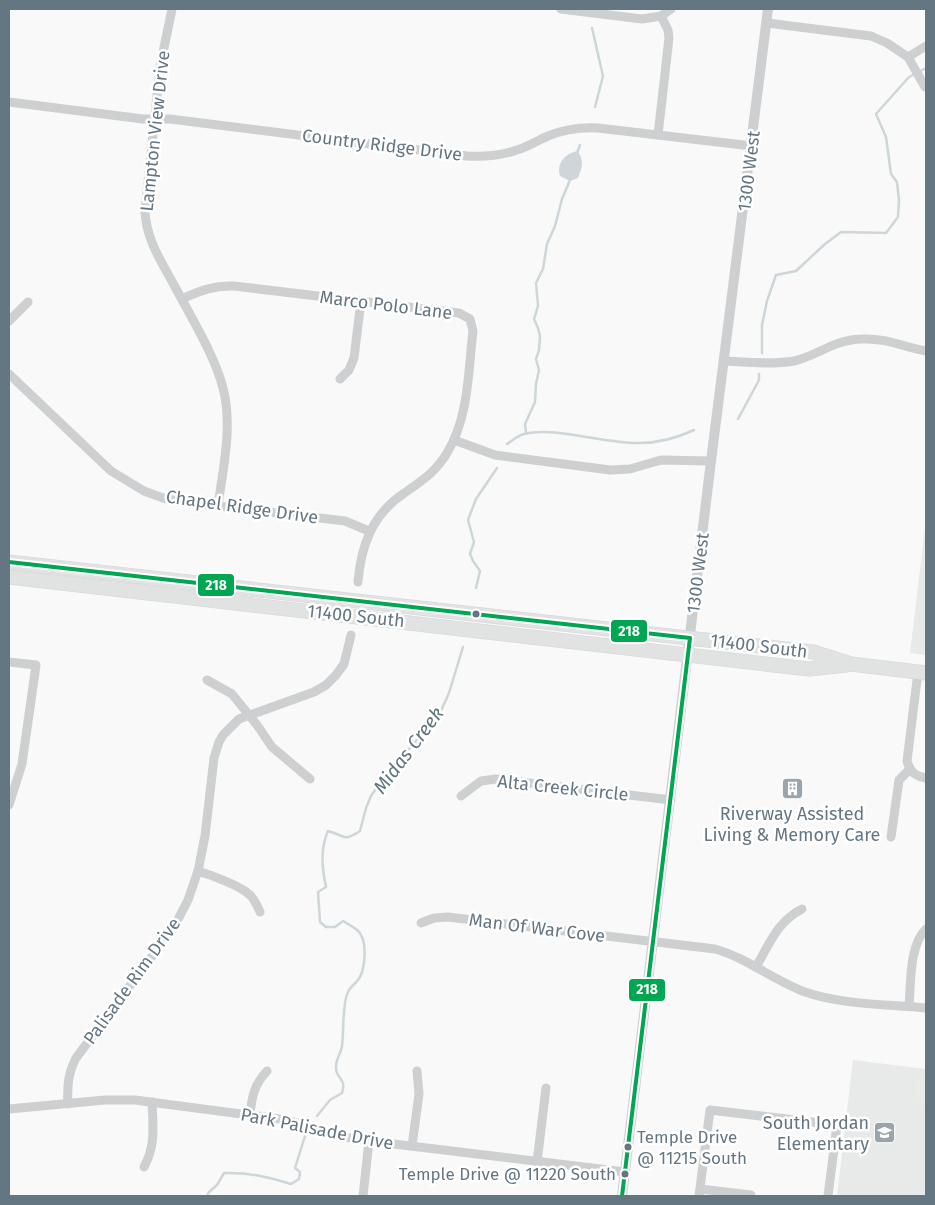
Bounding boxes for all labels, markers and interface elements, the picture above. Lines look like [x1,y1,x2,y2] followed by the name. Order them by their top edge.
[136,50,174,212] street label: Lampton View Drive
[301,124,463,166] street label: Country Ridge Drive
[733,129,765,213] street label: 1300 West
[318,286,454,324] street label: Marco Polo Lane
[165,485,319,529] street label: Chapel Ridge Drive
[682,531,714,615] street label: 1300 West
[197,573,235,597] line badge: 218
[205,577,227,594] text: 218
[306,600,406,632] street label: 11400 South
[471,609,481,619] unlabelled marker
[610,619,648,643] line badge: 218
[618,623,640,640] text: 218
[709,629,809,663] street label: 11400 South
[368,702,448,798] water label: Midas Creek
[496,770,630,806] street label: Alta Creek Circle
[780,777,804,801] building icon: Riverway Assisted Living & Memory Care
[704,803,880,846] place label: Riverway Assisted Living & Memory Care
[468,909,606,947] street label: Man Of War Cove
[79,913,185,1049] street label: Palisade Rim Drive
[628,978,666,1002] line badge: 218
[636,981,658,998] text: 218
[239,1103,395,1155] street label: Park Palisade Drive
[763,1112,869,1155] place label: South Jordan Elementary
[873,1121,897,1145] school or university icon: South Jordan Elementary
[637,1127,747,1169] place label: Temple Drive @ 11215 South
[623,1142,633,1152] marker: Temple Drive @ 11215 South
[399,1164,616,1185] place label: Temple Drive @ 11220 South
[620,1169,630,1179] marker: Temple Drive @ 11220 South

